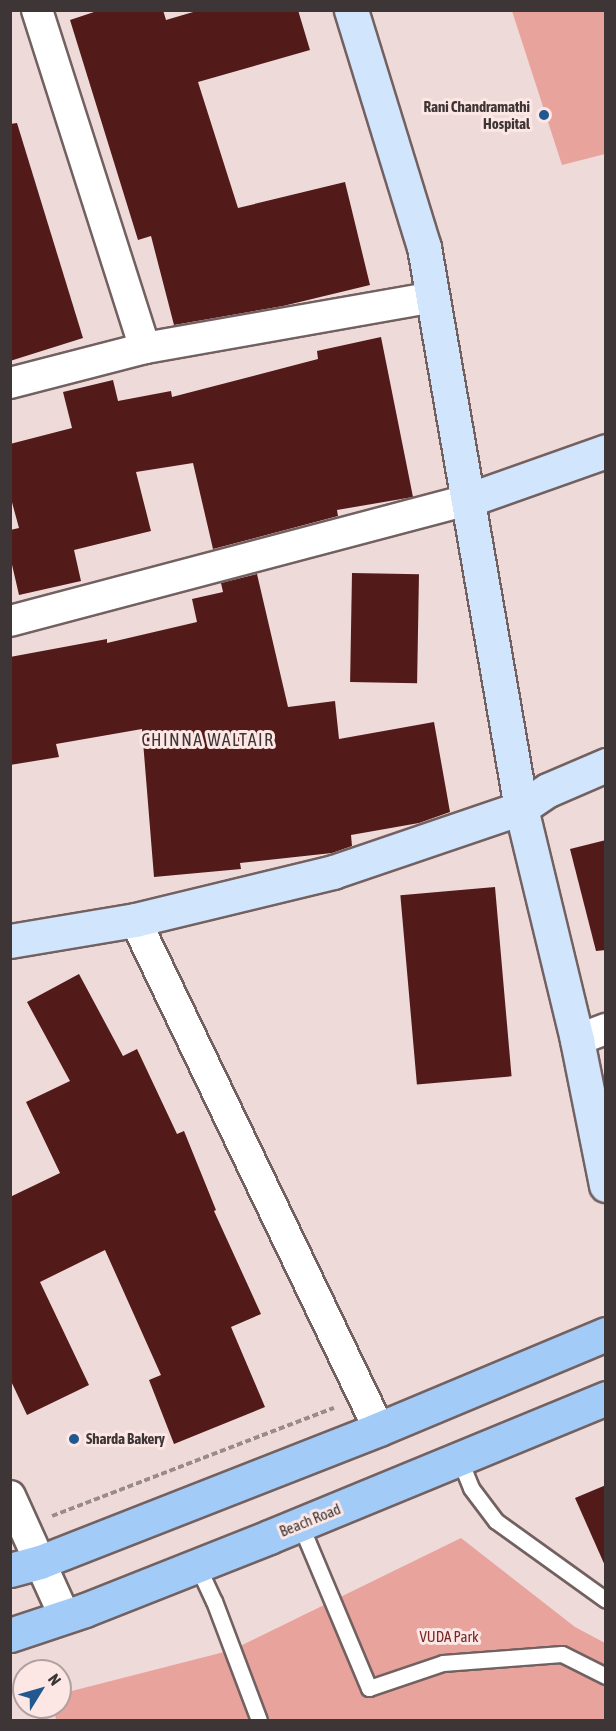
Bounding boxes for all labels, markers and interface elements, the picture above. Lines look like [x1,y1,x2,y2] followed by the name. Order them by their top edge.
[423,97,530,132] place label: Rani Chandramathi Hospital
[535,106,553,124] marker: Rani Chandramathi Hospital
[141,729,275,751] district label: CHINNA WALTAIR
[86,1430,165,1448] place label: Sharda Bakery
[67,1432,81,1446] marker: Sharda Bakery
[277,1500,343,1540] street label: Beach Road
[419,1628,479,1646] park label: VUDA Park
[12,1659,72,1719] north arrow
[45,1670,65,1689] text: N

